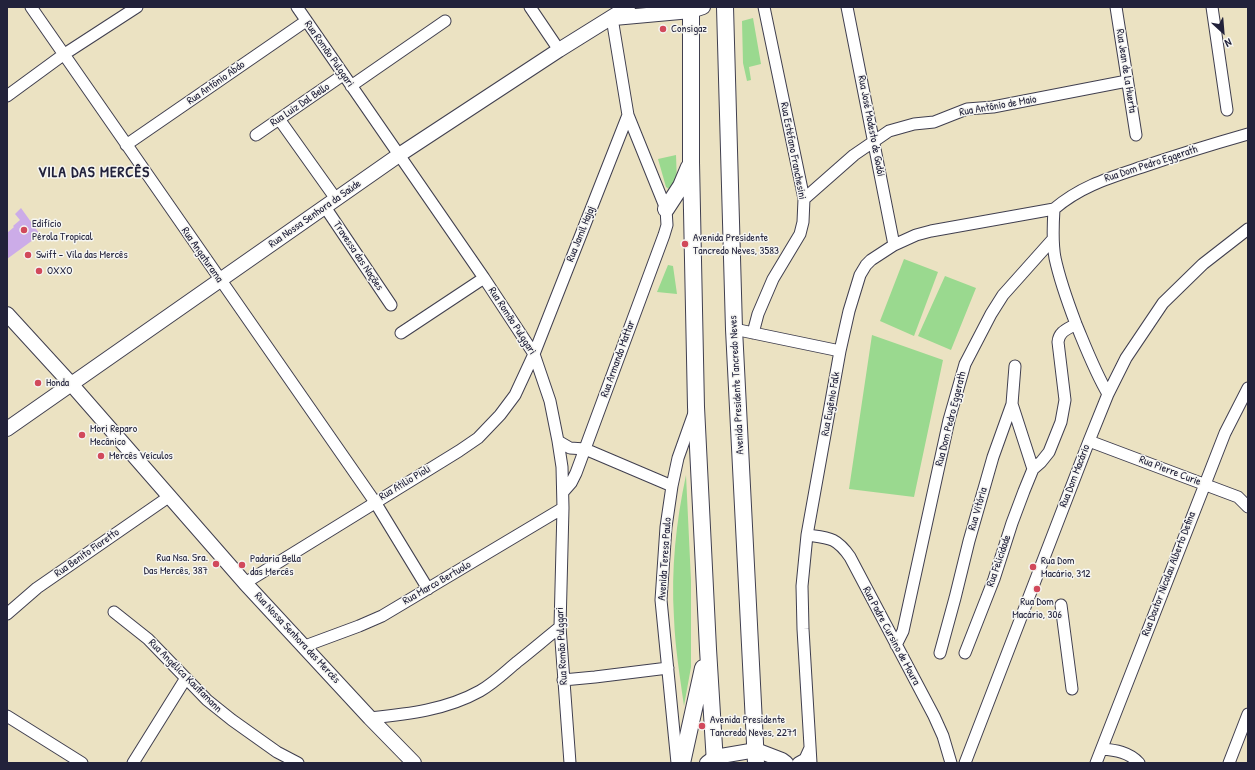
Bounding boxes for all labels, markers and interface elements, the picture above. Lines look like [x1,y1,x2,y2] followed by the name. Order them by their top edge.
[1203,12,1243,52] north arrow
[301,18,357,90] street label: Rua Romão Pulggari
[671,22,707,36] place label: Consigaz
[658,24,668,34] marker: Consigaz
[1113,28,1139,114] street label: Rua Jean de La Huerta
[1223,35,1234,50] text: N
[184,58,248,108] street label: Rua Antônio Abdo
[855,74,887,178] street label: Rua José Modesto de Godói
[268,80,332,130] street label: Rua Luiz Dal Bello
[958,93,1038,119] street label: Rua Antônio de Maio
[777,101,809,201] street label: Rua Estéfano Franchesini
[1103,143,1199,185] street label: Rua Dom Pedro Eggerath
[38,164,150,182] district label: VILA DAS MERCÊS
[266,177,364,251] street label: Rua Nossa Senhora da Saúde
[564,204,598,264] street label: Rua Jamil Hajaj
[32,217,93,243] place label: Edifício Pérola Tropical
[330,219,386,293] street label: Travessa das Nações
[19,225,29,235] marker: Edifício Pérola Tropical
[178,225,226,285] street label: Rua Angaturama
[693,231,779,257] place label: Avenida Presidente Tancredo Neves, 3583
[680,239,690,249] marker: Avenida Presidente Tancredo Neves, 3583
[36,248,128,262] place label: Swift - Vila das Mercês
[23,250,33,260] marker: Swift - Vila das Mercês
[47,264,72,278] place label: OXXO
[34,266,44,276] marker: OXXO
[485,285,539,357] street label: Rua Romão Pulggari
[727,315,747,455] street label: Avenida Presidente Tancredo Neves
[598,319,638,399] street label: Rua Armando Mattar
[933,370,969,468] street label: Rua Dom Pedro Eggerath
[819,371,843,437] street label: Rua Eugênio Falk
[46,376,69,390] place label: Honda
[33,378,43,388] marker: Honda
[90,422,137,448] place label: Mori Reparo Mecânico
[77,430,87,440] marker: Mori Reparo Mecânico
[1057,443,1093,509] street label: Rua Dom Macário
[109,449,173,463] place label: Mercês Veículos
[96,451,106,461] marker: Mercês Veículos
[1137,453,1203,489] street label: Rua Pierre Curie
[377,462,433,504] street label: Rua Atilio Pioli
[966,486,990,532] street label: Rua Vitória
[1139,510,1199,638] street label: Rua Doutor Nicolau Alberto Defina
[656,517,674,601] street label: Avenida Teresa Paulo
[52,526,122,580] street label: Rua Benito Fioretto
[984,533,1014,589] street label: Rua Felicidade
[144,551,208,577] place label: Rua Nsa. Sra. Das Mercês, 387
[250,552,301,578] place label: Padaria Bella das Mercês
[1041,554,1090,580] place label: Rua Dom Macário, 312
[400,558,474,608] street label: Rua Marco Bertuolo
[211,559,221,569] marker: Rua Nsa. Sra. Das Mercês, 387
[237,560,247,570] marker: Padaria Bella das Mercês
[1028,562,1038,572] marker: Rua Dom Macário, 312
[859,584,923,688] street label: Rua Padre Cursino de Moura
[1032,584,1042,594] marker: Rua Dom Macário, 306
[251,590,343,686] street label: Rua Nossa Senhora das Mercês
[1012,595,1062,621] place label: Rua Dom Macário, 306
[553,607,571,685] street label: Rua Romão Pulggari
[145,636,225,716] street label: Rua Angélica Kauffamann
[710,713,796,739] place label: Avenida Presidente Tancredo Neves, 2271
[697,721,707,731] marker: Avenida Presidente Tancredo Neves, 2271

